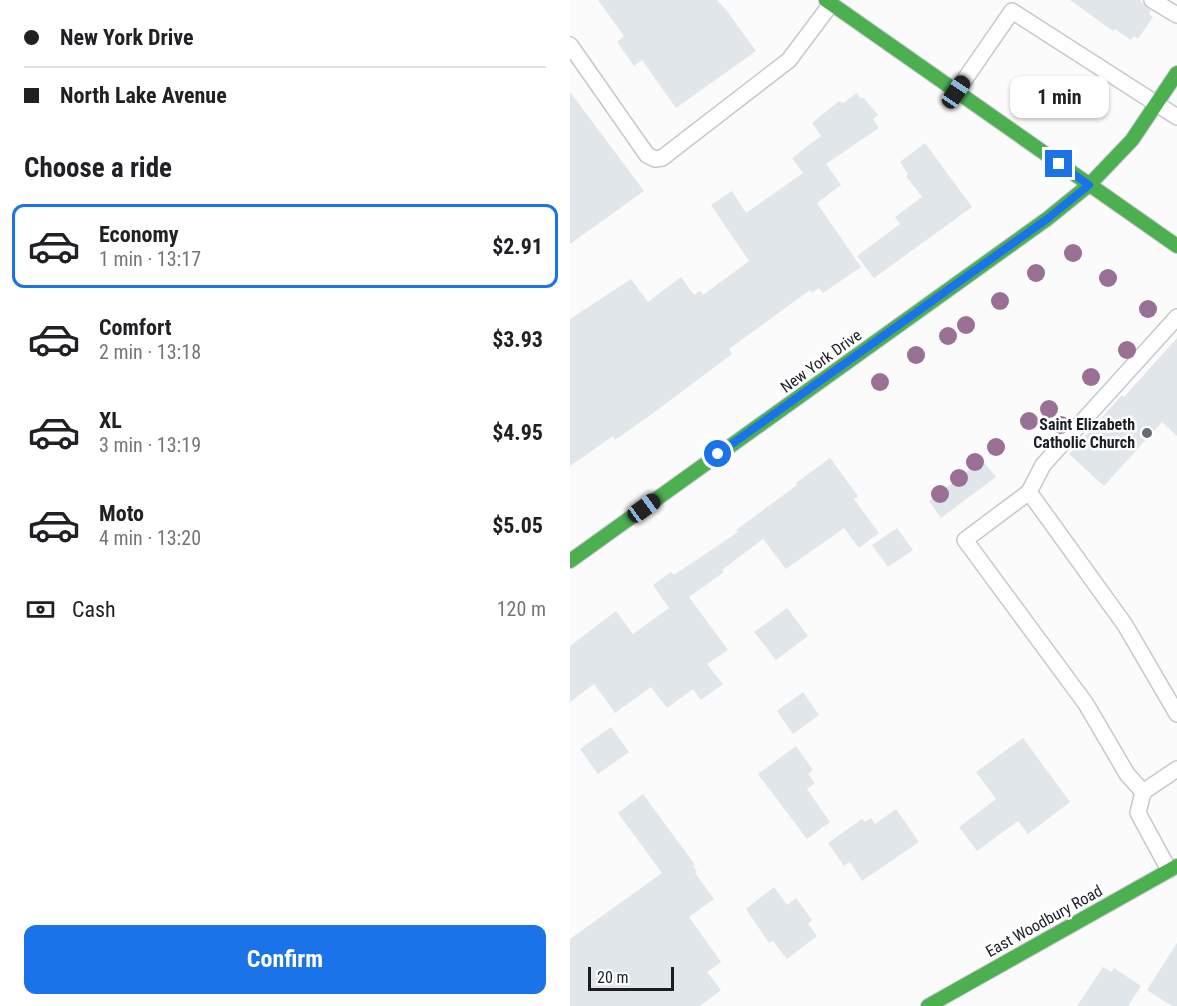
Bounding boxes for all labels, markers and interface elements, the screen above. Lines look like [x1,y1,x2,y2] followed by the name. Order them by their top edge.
[60,25,194,50] text: New York Drive
[938,72,974,112] car
[1010,77,1108,119] callout: 1 min
[60,83,227,108] text: North Lake Avenue
[1037,85,1082,109] text: 1 min
[1045,150,1072,177] route end
[24,152,172,184] text: Choose a ride
[27,219,81,273] icon: car
[99,222,179,247] text: Economy
[492,234,543,259] text: $2.91
[99,247,201,271] text: 1 min · 13:17
[27,312,81,366] icon: car
[99,315,172,340] text: Comfort
[777,325,865,397] street label: New York Drive
[492,327,543,352] text: $3.93
[99,340,201,364] text: 2 min · 13:18
[27,405,81,459] icon: car
[99,408,122,433] text: XL
[1033,415,1135,452] place label: Saint Elizabeth Catholic Church
[492,420,543,445] text: $4.95
[1140,426,1154,440] marker: Saint Elizabeth Catholic Church
[99,433,201,457] text: 3 min · 13:19
[704,440,731,467] route start
[624,490,664,526] car
[27,498,81,552] icon: car
[99,501,144,526] text: Moto
[492,513,543,538] text: $5.05
[99,526,201,550] text: 4 min · 13:20
[24,593,57,626] icon: cash
[72,597,116,622] text: Cash
[497,597,546,621] text: 120 m
[982,881,1106,961] street label: East Woodbury Road
[24,925,546,994] button: Confirm
[588,964,674,992] scale bar
[597,968,629,987] text: 20 m

